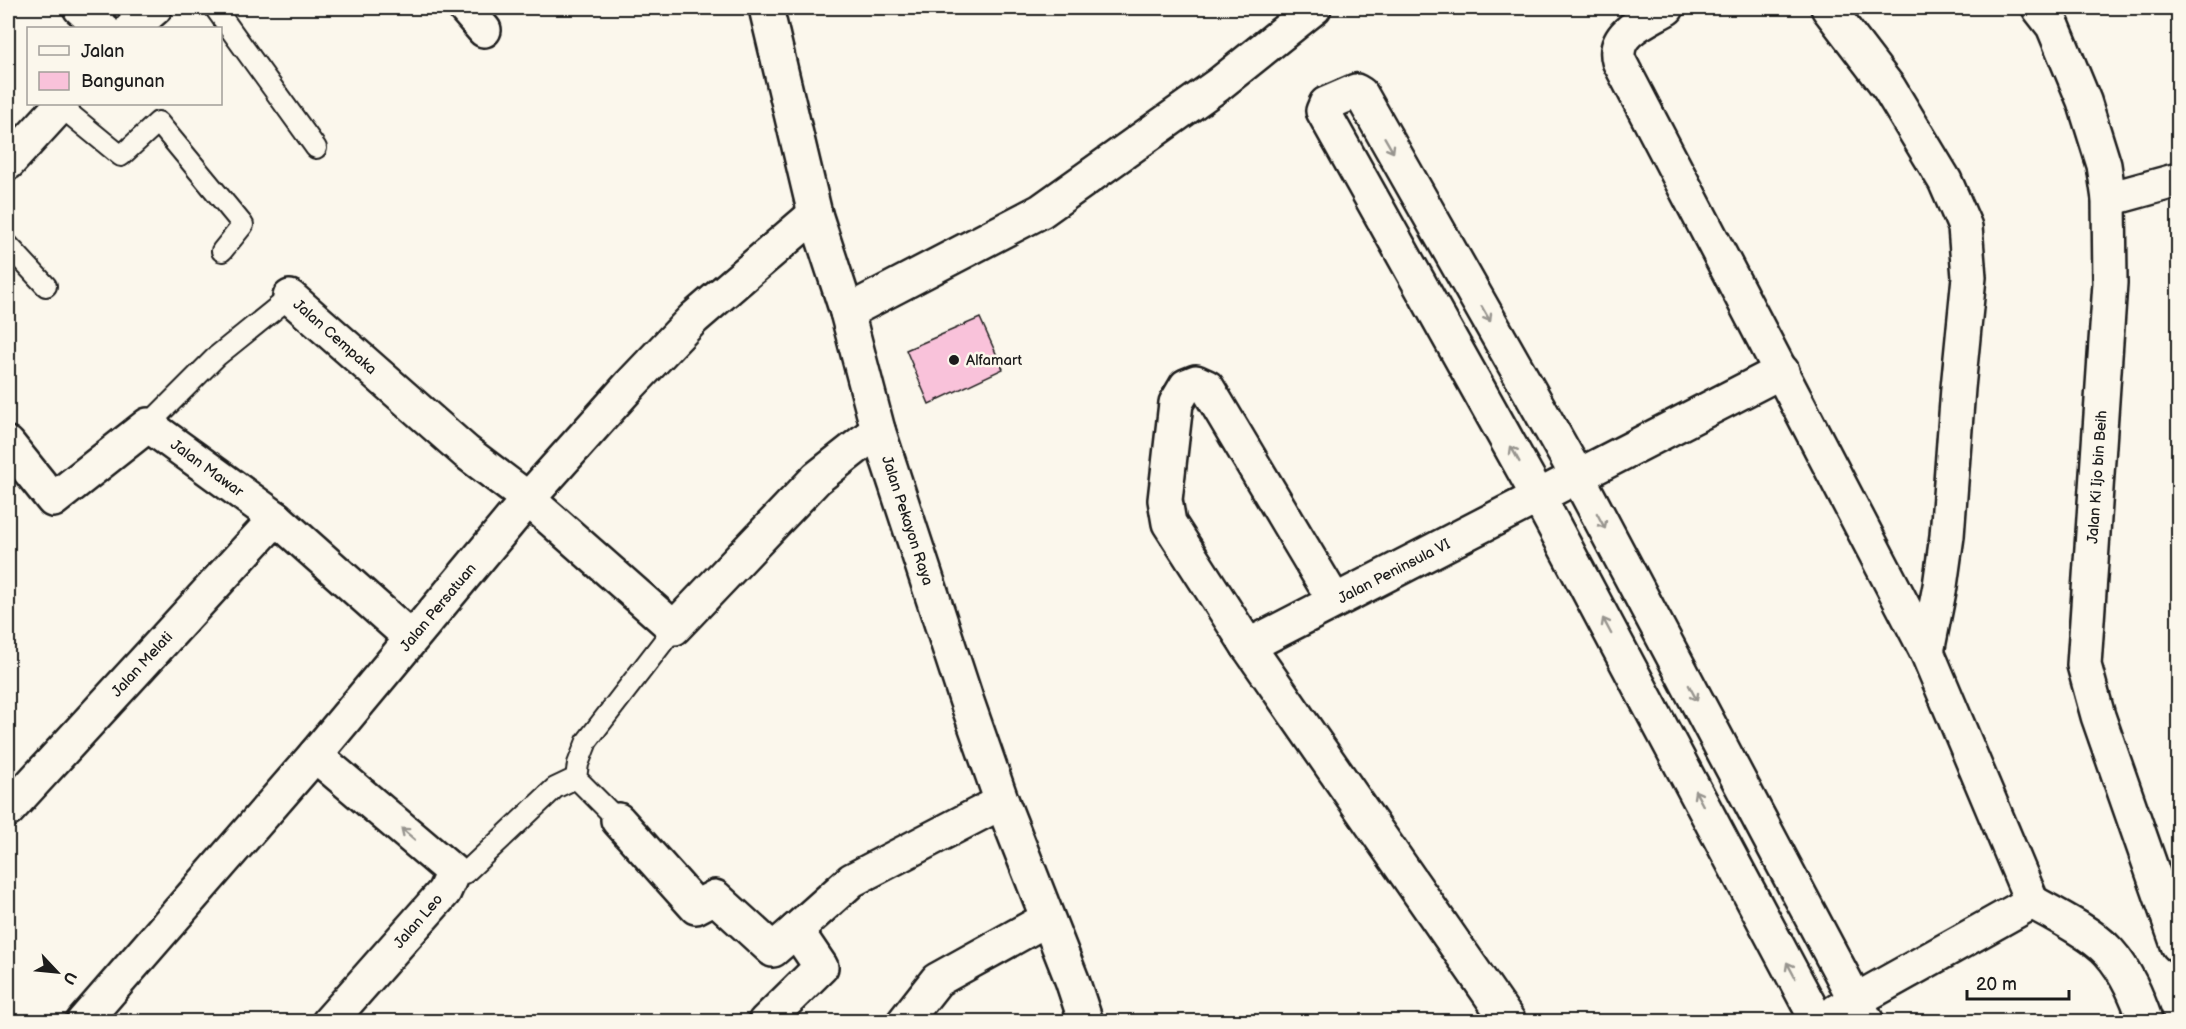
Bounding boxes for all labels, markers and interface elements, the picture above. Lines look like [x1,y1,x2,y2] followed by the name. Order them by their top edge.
[27,27,222,105] legend
[81,41,124,62] text: Jalan
[81,71,165,92] text: Bangunan
[1384,136,1396,153] one-way arrow
[289,295,380,379] street label: Jalan Cempaka
[1480,305,1492,322] one-way arrow
[966,351,1023,370] place label: Alfamart
[947,353,961,367] marker: Alfamart
[2083,410,2112,544] street label: Jalan Ki Ijo bin Beih
[167,436,248,502] street label: Jalan Mawar
[1509,446,1521,463] one-way arrow
[877,453,937,588] street label: Jalan Pekayon Raya
[1595,512,1607,529] one-way arrow
[1335,534,1454,608] street label: Jalan Peninsula VI
[396,559,481,656] street label: Jalan Persatuan
[1601,617,1613,635] one-way arrow
[108,628,177,701] street label: Jalan Melati
[1688,684,1699,702] one-way arrow
[1693,790,1705,807] one-way arrow
[401,827,416,841] one-way arrow
[390,890,447,952] street label: Jalan Leo
[27,942,87,1002] north arrow
[1785,962,1797,979] one-way arrow
[1967,963,2069,1001] scale bar
[58,969,80,987] text: U
[1976,974,2017,995] text: 20 m

